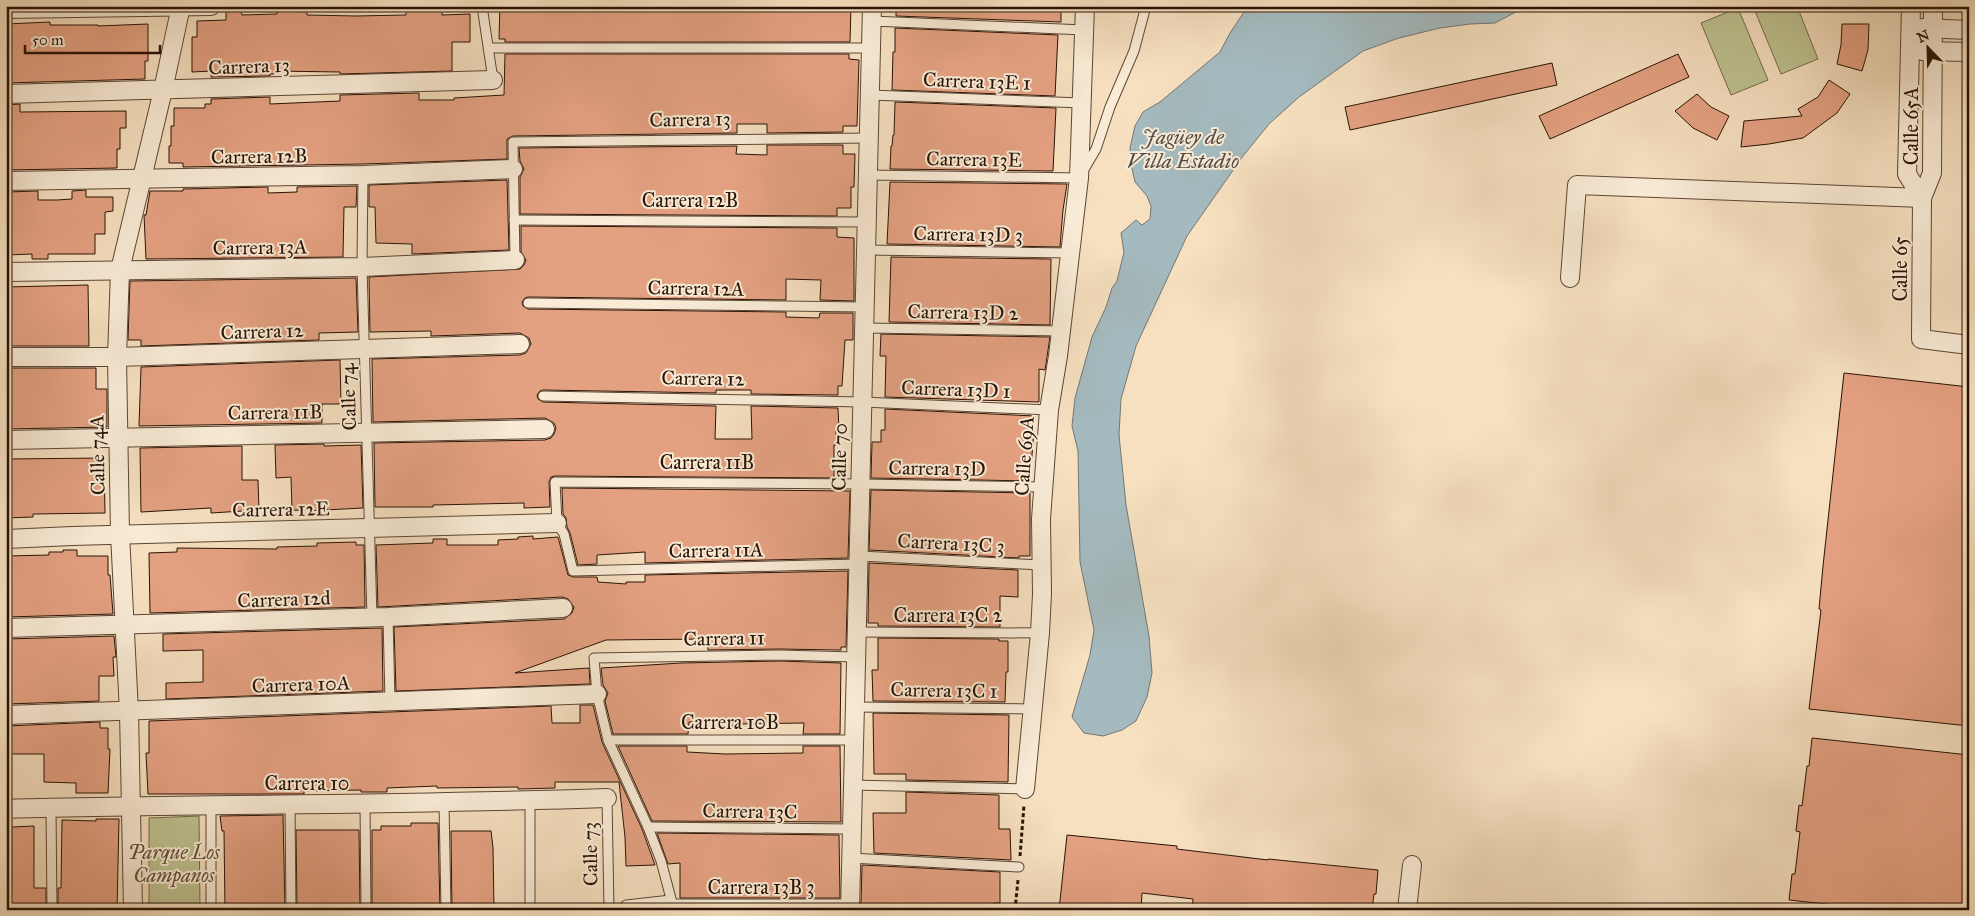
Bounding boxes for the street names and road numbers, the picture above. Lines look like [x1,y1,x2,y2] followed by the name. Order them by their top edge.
[208,53,290,79] street label: Carrera 13
[923,67,1031,95] street label: Carrera 13E 1
[1899,86,1923,165] street label: Calle 65A
[649,106,731,132] street label: Carrera 13
[211,143,307,169] street label: Carrera 12B
[926,146,1022,172] street label: Carrera 13E
[642,188,738,212] street label: Carrera 12B
[913,221,1023,247] street label: Carrera 13D 3
[212,234,308,260] street label: Carrera 13A
[1888,236,1912,302] street label: Calle 65
[647,275,745,301] street label: Carrera 12A
[907,299,1019,325] street label: Carrera 13D 2
[220,318,304,344] street label: Carrera 12
[335,362,361,431] street label: Calle 74
[661,365,745,391] street label: Carrera 12
[901,375,1011,403] street label: Carrera 13D 1
[228,399,322,425] street label: Carrera 11B
[84,414,110,495] street label: Calle 74A
[1009,415,1039,497] street label: Calle 69A
[826,423,852,491] street label: Calle 70
[660,450,754,474] street label: Carrera 11B
[888,455,986,481] street label: Carrera 13D
[232,496,330,522] street label: Carrera 12E
[897,528,1005,558] street label: Carrera 13C 3
[668,537,764,563] street label: Carrera 11A
[237,585,331,613] street label: Carrera 12d
[893,603,1003,627] street label: Carrera 13C 2
[683,625,765,651] street label: Carrera 11
[251,670,351,698] street label: Carrera 10A
[890,677,998,703] street label: Carrera 13C 1
[681,710,779,734] street label: Carrera 10B
[265,771,349,795] street label: Carrera 10
[702,798,798,824] street label: Carrera 13C
[577,822,603,886] street label: Calle 73
[708,875,814,899] street label: Carrera 13B 3

